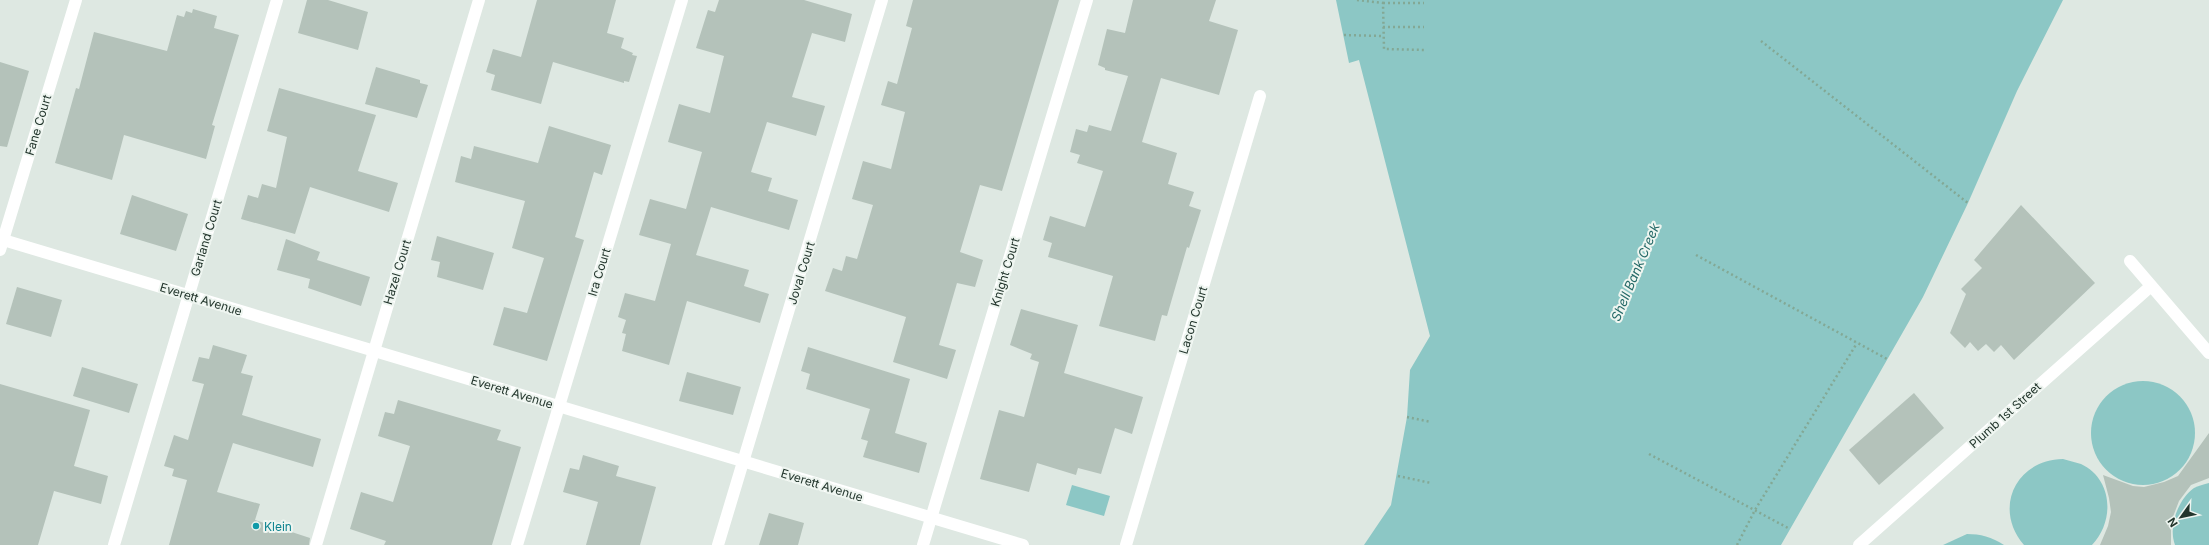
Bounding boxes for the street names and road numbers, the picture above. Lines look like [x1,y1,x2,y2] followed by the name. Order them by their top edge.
[22,93,54,157] street label: Fane Court
[187,198,225,278] street label: Garland Court
[987,236,1023,308] street label: Knight Court
[380,238,414,306] street label: Hazel Court
[784,240,818,306] street label: Joval Court
[585,246,613,298] street label: Ira Court
[158,279,244,319] street label: Everett Avenue
[1176,284,1210,356] street label: Lacon Court
[469,372,555,412] street label: Everett Avenue
[1966,379,2044,451] street label: Plumb 1st Street
[779,465,865,505] street label: Everett Avenue

